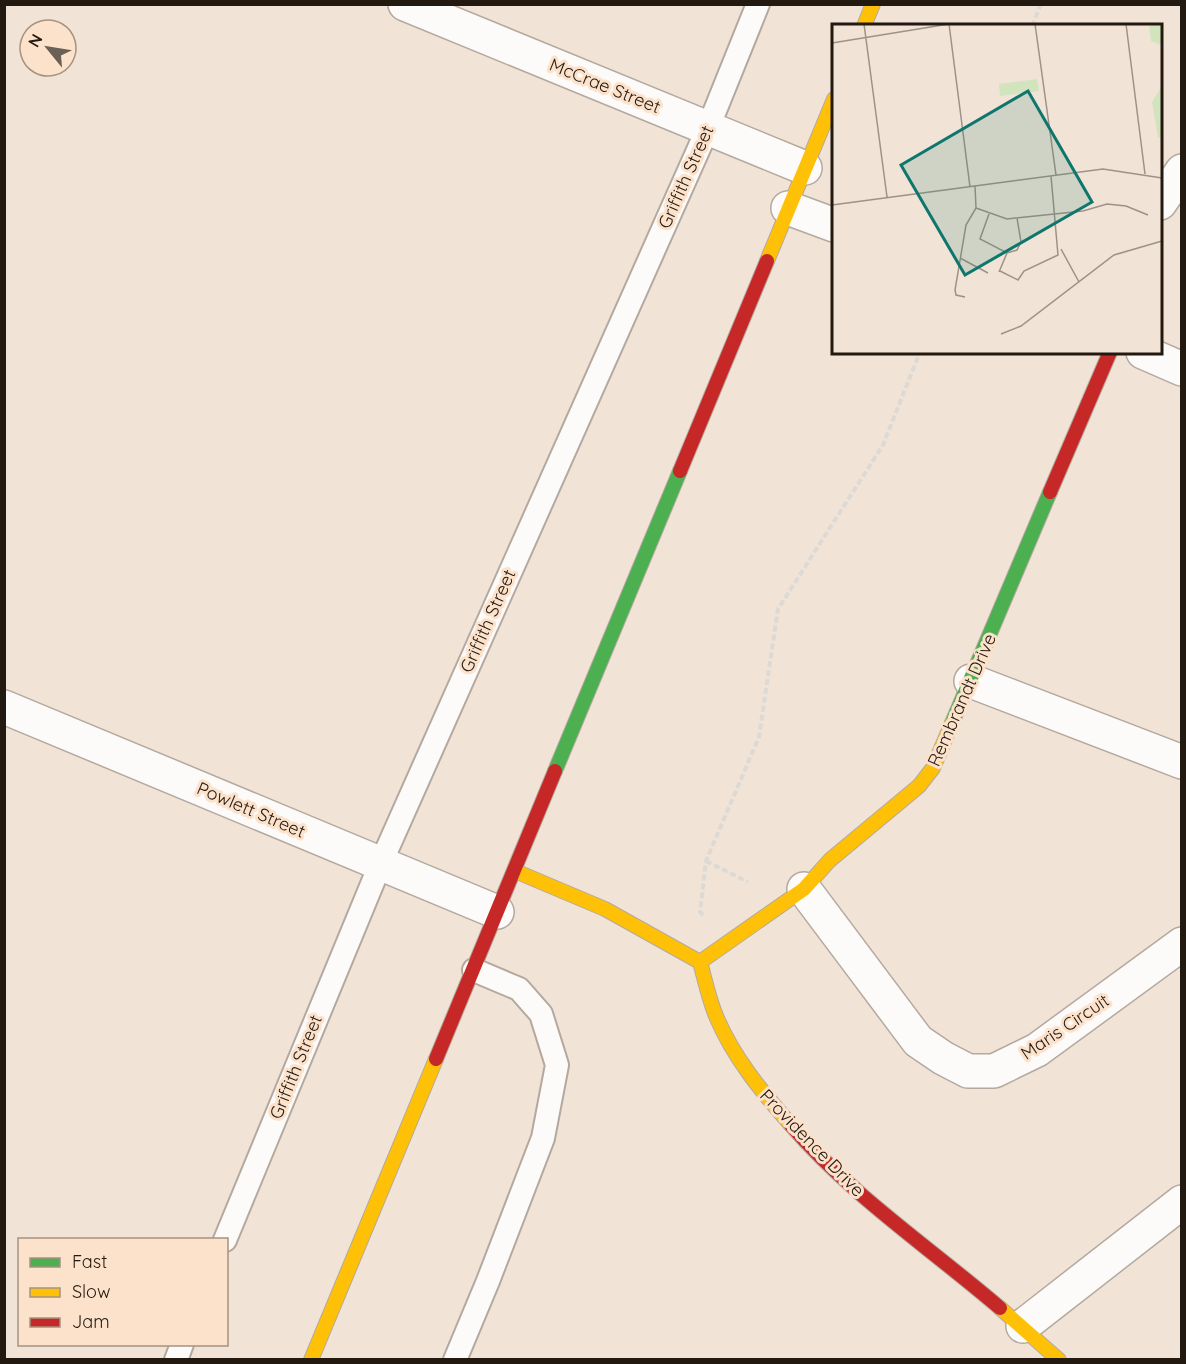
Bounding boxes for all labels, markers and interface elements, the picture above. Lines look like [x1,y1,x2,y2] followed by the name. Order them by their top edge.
[18,18,78,78] north arrow
[832,24,1162,354] inset map
[23,30,47,51] text: N
[546,53,664,118] street label: McCrae Street
[653,122,719,232] street label: Griffith Street
[455,566,521,676] street label: Griffith Street
[922,630,1001,770] street label: Rembrandt Drive
[194,776,309,843] street label: Powlett Street
[1016,989,1113,1065] street label: Maris Circuit
[264,1011,327,1122] street label: Griffith Street
[755,1084,869,1201] street label: Providence Drive
[18,1238,228,1346] legend
[72,1250,107,1273] text: Fast
[72,1280,110,1303] text: Slow
[72,1310,110,1333] text: Jam

